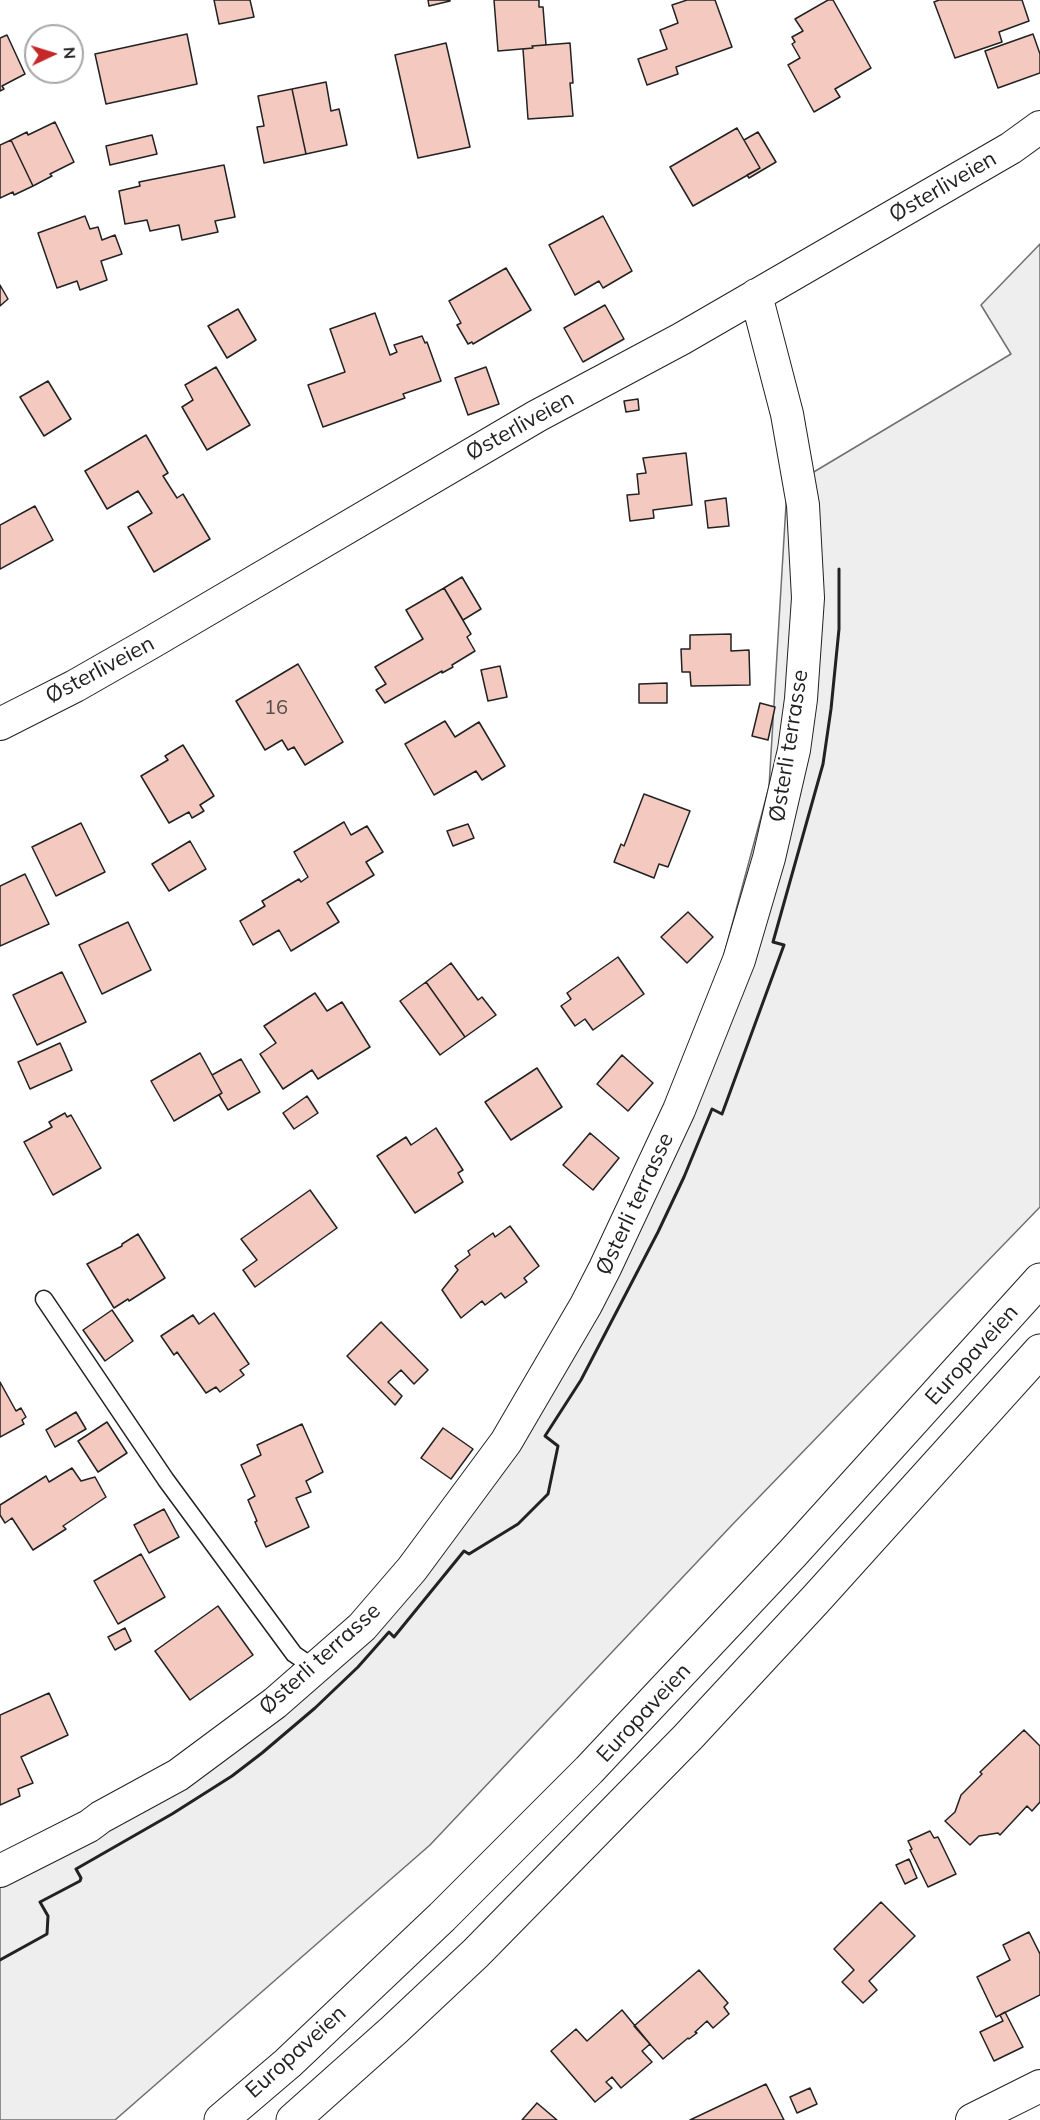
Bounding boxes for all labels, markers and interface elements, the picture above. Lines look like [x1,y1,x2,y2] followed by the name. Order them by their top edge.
[24,24,84,84] north arrow
[60,46,80,60] text: N
[885,146,1001,228] street label: Østerliveien
[461,386,579,466] street label: Østerliveien
[41,630,159,710] street label: Østerliveien
[764,668,814,824] street label: Østerli terrasse
[264,696,288,720] house number: 16
[591,1129,679,1279] street label: Østerli terrasse
[920,1299,1024,1411] street label: Europaveien
[254,1598,386,1720] street label: Østerli terrasse
[591,1658,697,1768] street label: Europaveien
[240,2000,352,2104] street label: Europaveien

